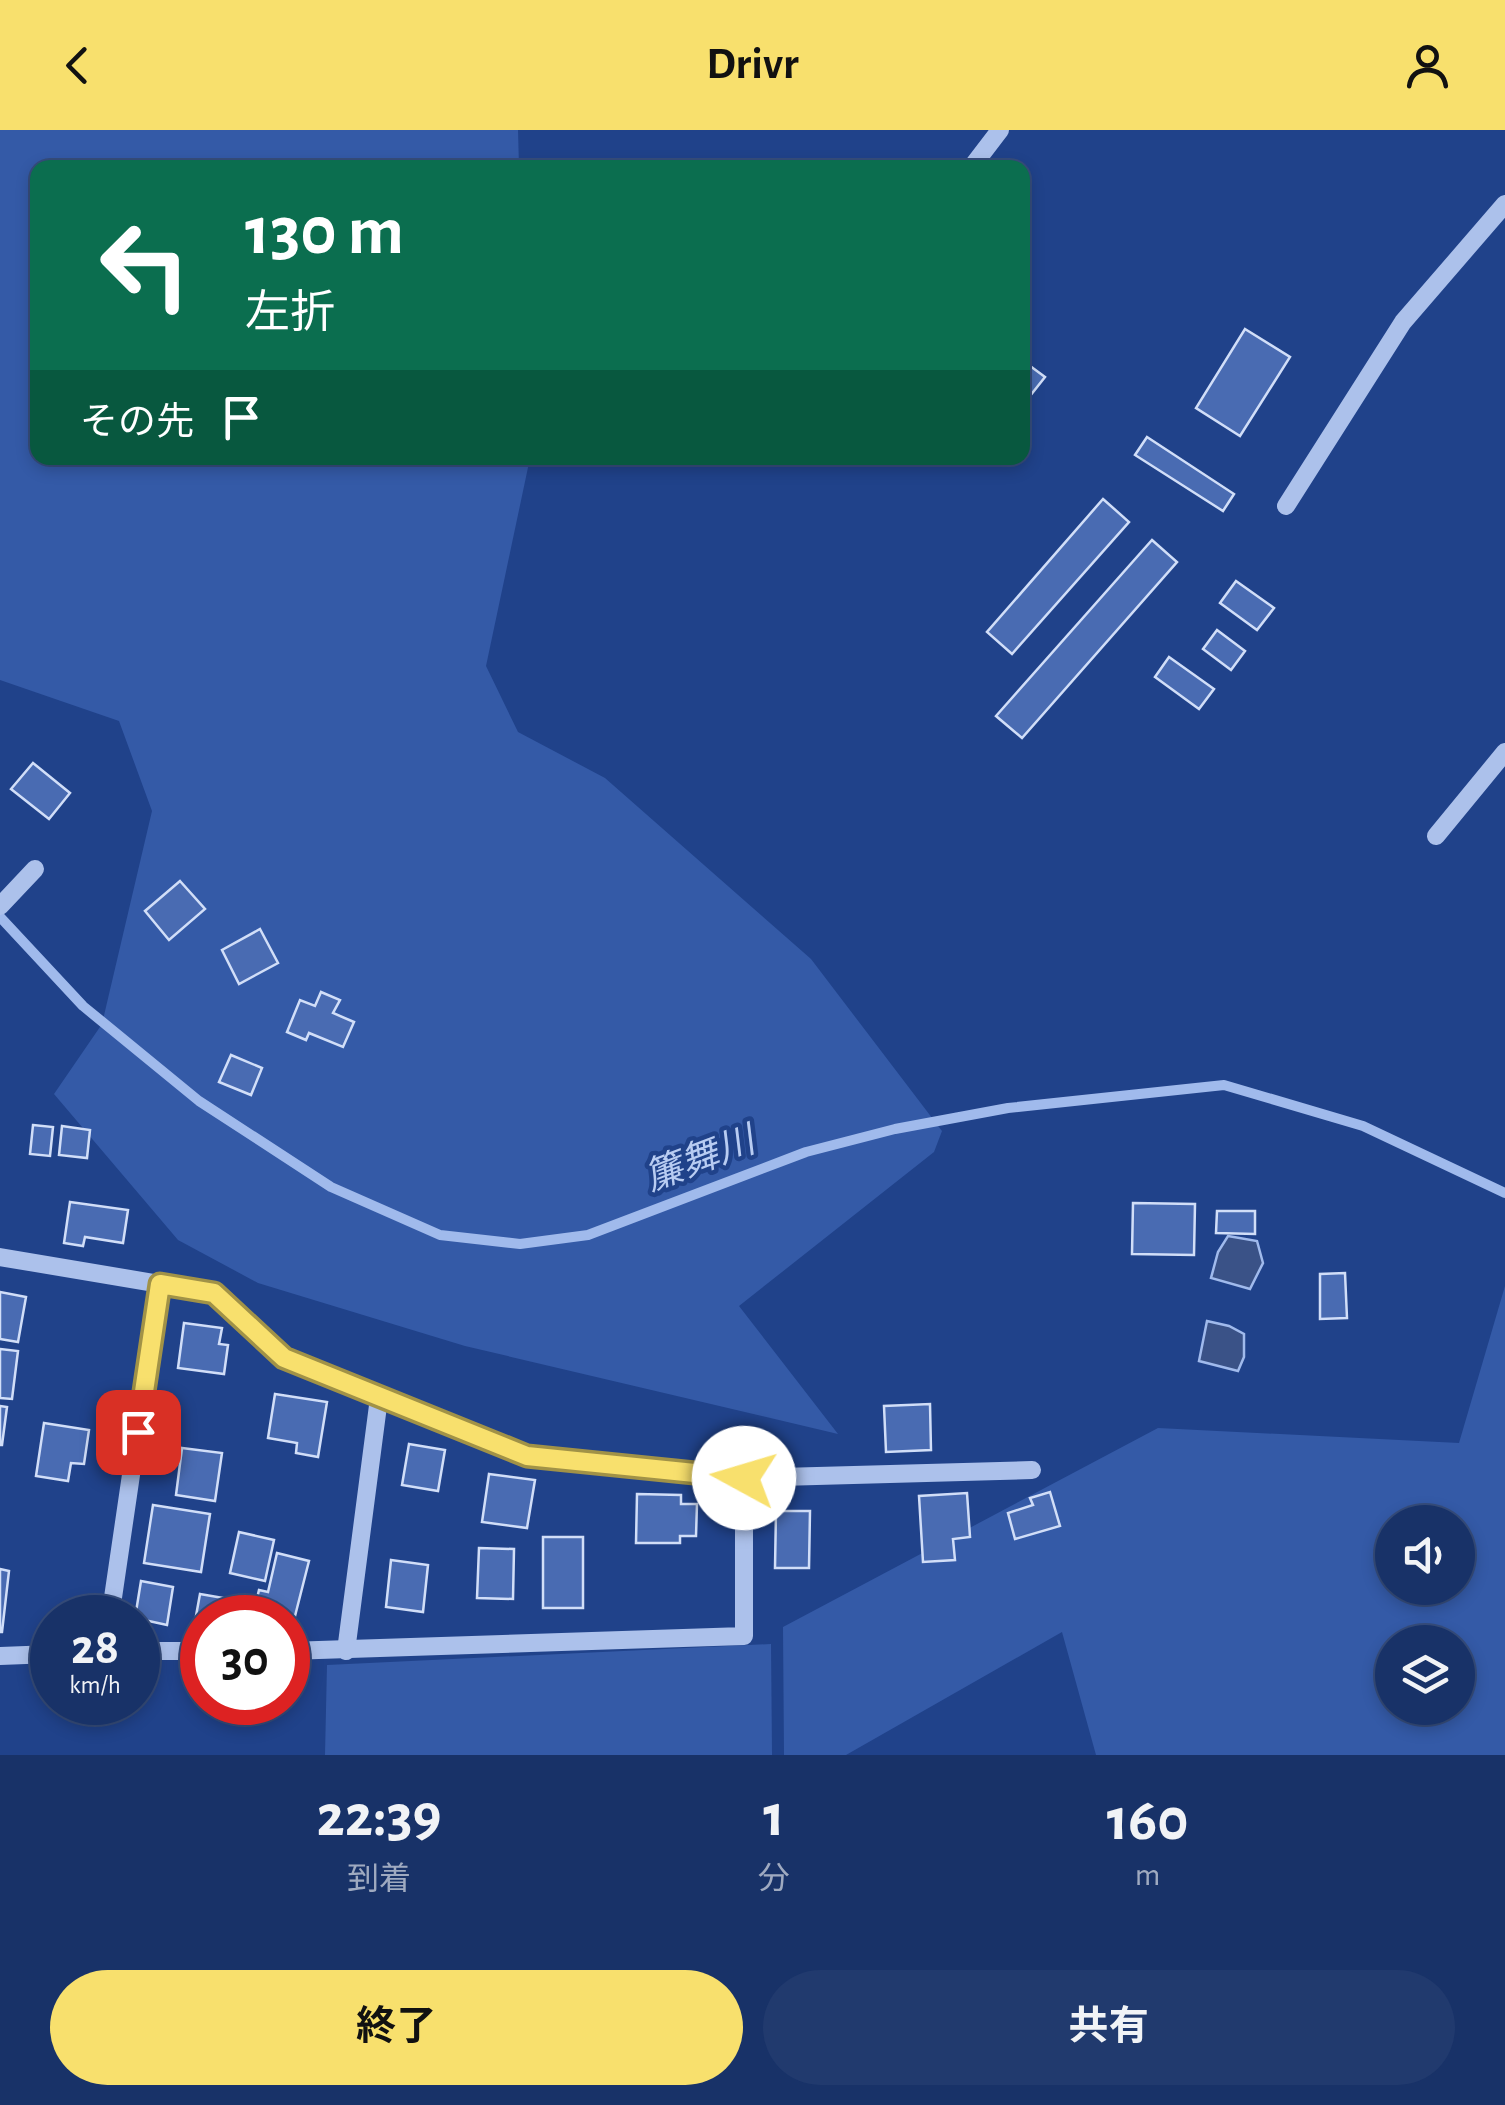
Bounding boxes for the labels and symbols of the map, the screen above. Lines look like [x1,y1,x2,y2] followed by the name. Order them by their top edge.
[639,1118,764,1198] water label: 簾舞川
[96,1390,181,1475] pin
[692,1426,796,1530] position arrow
[180,1595,310,1725] speed limit sign: 30

